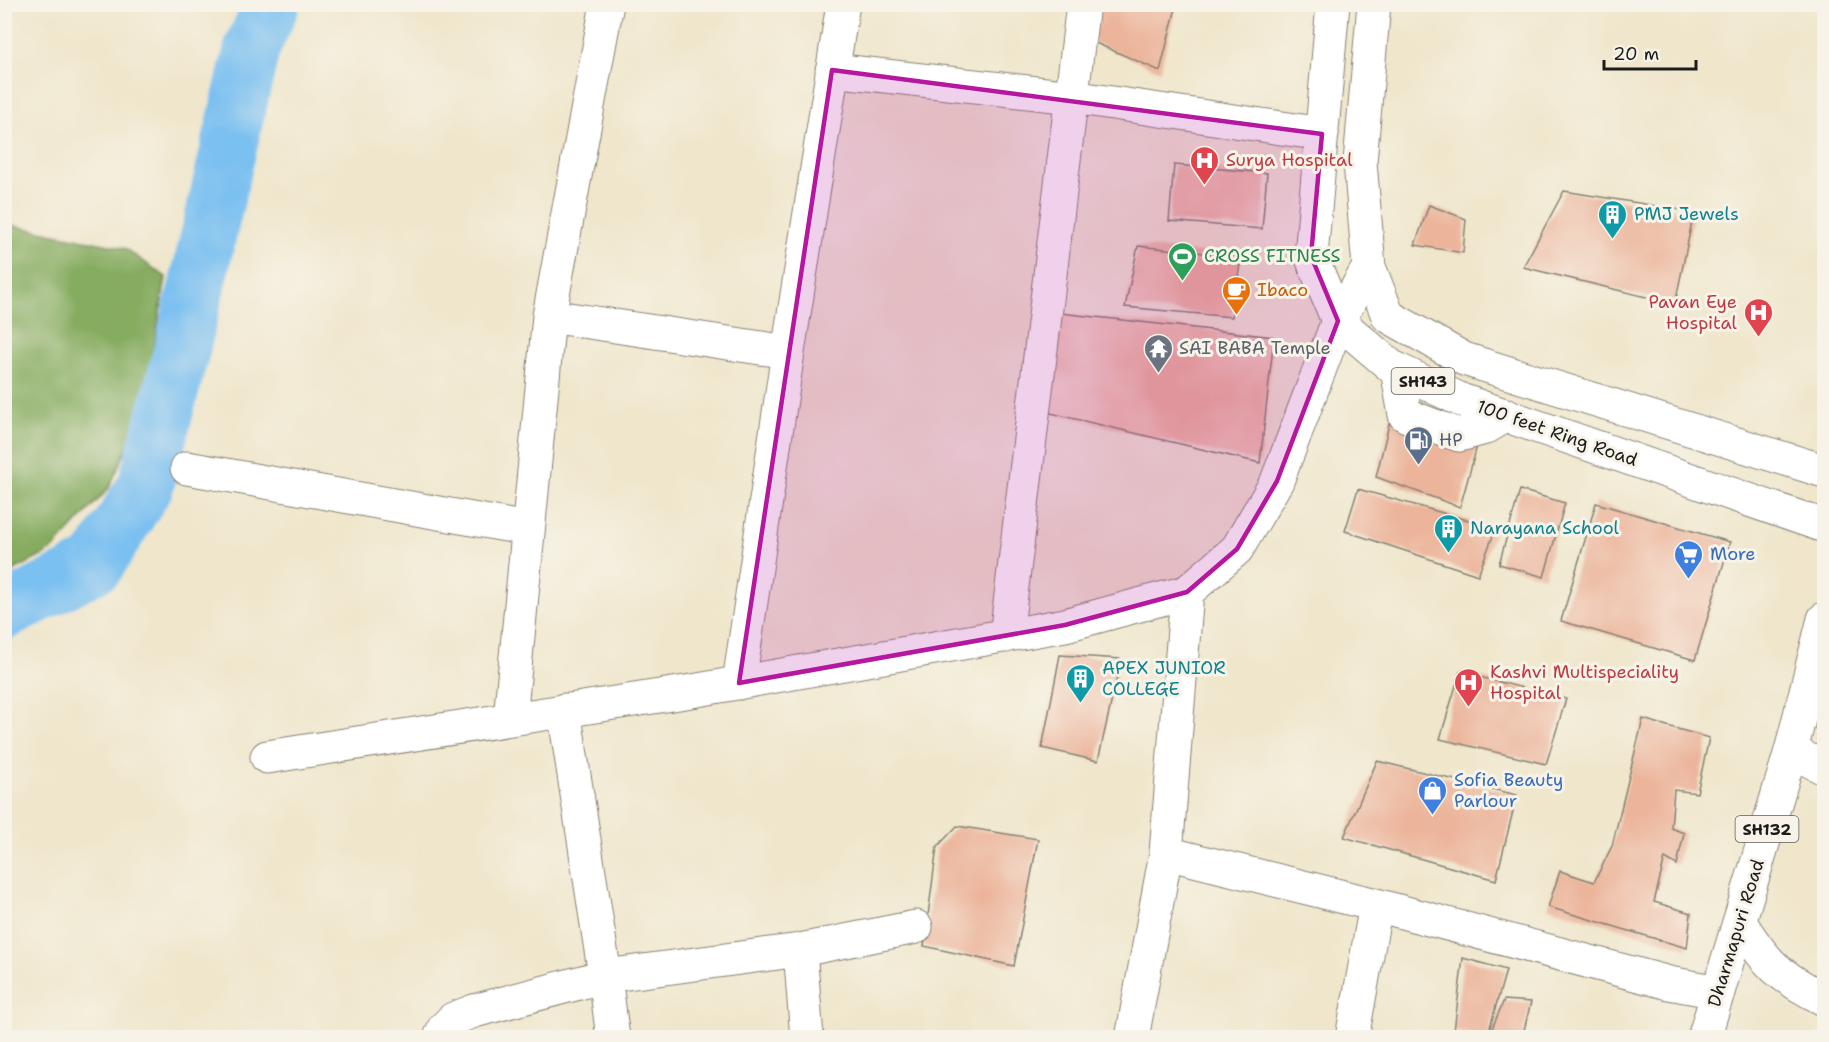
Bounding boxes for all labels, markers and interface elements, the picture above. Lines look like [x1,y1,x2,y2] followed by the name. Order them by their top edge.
[1604,33,1696,71] scale bar
[1613,42,1659,66] text: 20 m
[1189,144,1221,186] hospital icon: Surya Hospital
[1226,148,1353,172] place label: Surya Hospital
[1597,198,1629,240] building icon: PMJ Jewels
[1634,202,1739,226] place label: PMJ Jewels
[1167,240,1199,282] sports icon: CROSS FITNESS
[1204,244,1341,268] place label: CROSS FITNESS
[1220,274,1252,316] cafe icon: Ibaco
[1257,278,1308,302] place label: Ibaco
[1648,290,1738,335] place label: Pavan Eye Hospital
[1742,296,1774,338] hospital icon: Pavan Eye Hospital
[1142,332,1174,374] temple icon: SAI BABA Temple
[1179,336,1331,360] place label: SAI BABA Temple
[1392,368,1454,394] road number: SH143
[1473,394,1641,472] street label: 100 feet Ring Road
[1402,424,1434,466] fuel station icon: HP
[1439,428,1463,452] place label: HP
[1433,512,1465,554] building icon: Narayana School
[1470,516,1620,540] place label: Narayana School
[1673,538,1705,580] supermarket icon: More
[1710,542,1756,566] place label: More
[1102,656,1226,701] place label: APEX JUNIOR COLLEGE
[1490,660,1679,705] place label: Kashvi Multispeciality Hospital
[1065,662,1097,704] building icon: APEX JUNIOR COLLEGE
[1453,666,1485,708] hospital icon: Kashvi Multispeciality Hospital
[1454,768,1563,813] place label: Sofia Beauty Parlour
[1417,774,1449,816] shop icon: Sofia Beauty Parlour
[1736,816,1798,842] road number: SH132
[1702,856,1770,1010] street label: Dharmapuri Road

